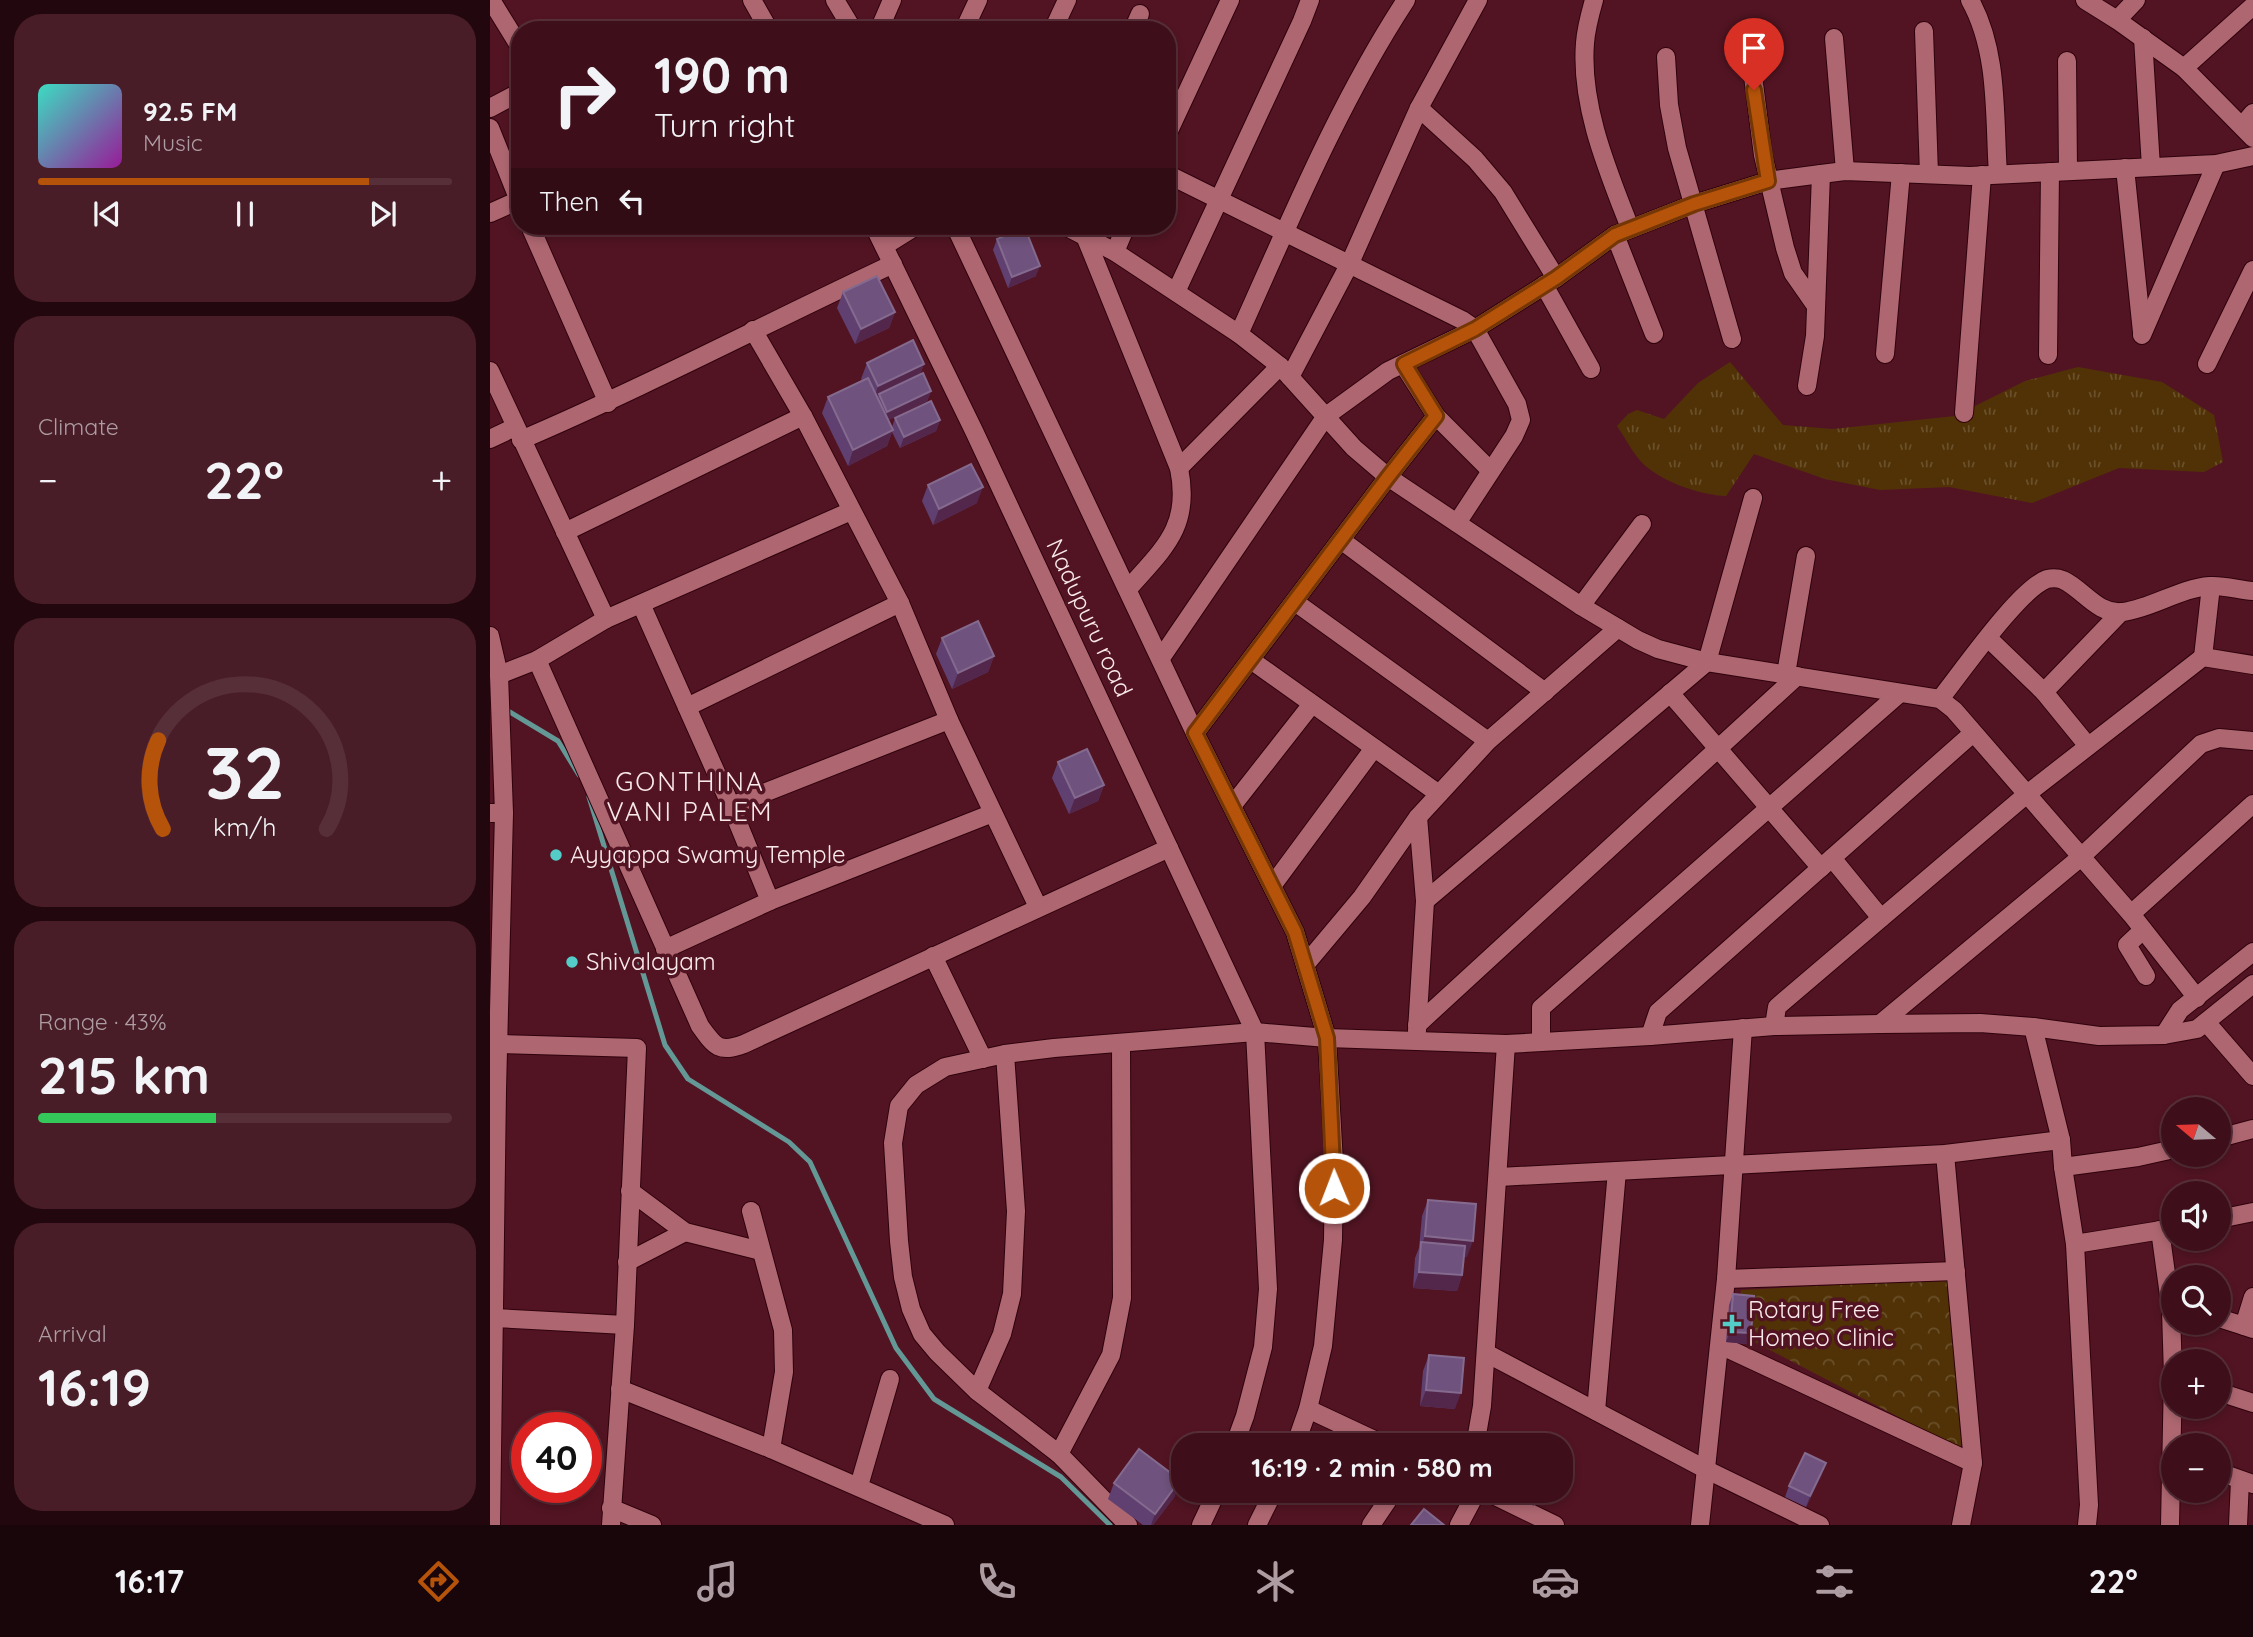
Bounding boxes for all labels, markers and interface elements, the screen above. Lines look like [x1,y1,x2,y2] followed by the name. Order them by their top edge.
[1724,18,1784,90] pin
[1735,29,1773,67] icon: arrive
[654,44,790,105] text: 190 m
[539,49,630,140] icon: right
[143,95,237,128] text: 92.5 FM
[654,105,795,145] text: Turn right
[143,128,203,157] text: Music
[613,182,651,220] icon: left
[539,185,599,218] text: Then
[88,195,126,233] icon: previous
[226,195,264,233] icon: pause
[364,195,402,233] icon: next
[38,412,119,441] text: Climate
[204,447,284,512] text: 22°
[38,456,58,504] text: −
[431,456,452,504] text: +
[1040,534,1140,701] street label: Nadupuru road
[205,726,285,817] text: 32
[606,765,774,828] district label: GONTHINA VANI PALEM
[213,810,277,841] text: km/h
[570,839,846,869] place label: Ayyappa Swamy Temple
[548,847,564,863] marker: Ayyappa Swamy Temple
[586,946,716,976] place label: Shivalayam
[564,954,580,970] marker: Shivalayam
[38,1007,167,1036] text: Range · 43%
[38,1042,210,1107] text: 215 km
[2161,1097,2231,1167] north arrow
[2161,1097,2231,1503] map controls
[1297,1151,1371,1225] position arrow
[2161,1181,2231,1251] button: sound
[2161,1265,2231,1335] button: search
[1748,1294,1894,1352] place label: Rotary Free Homeo Clinic
[1722,1314,1742,1334] marker: Rotary Free Homeo Clinic
[38,1319,107,1348] text: Arrival
[2161,1349,2231,1419] button: +
[38,1354,151,1419] text: 16:19
[511,1412,602,1503] speed limit sign: 40
[2161,1433,2231,1503] button: −
[1251,1451,1493,1484] text: 16:19 · 2 min · 580 m
[414,1557,463,1606] icon: directions
[693,1557,742,1606] icon: music
[972,1557,1021,1606] icon: phone
[1251,1557,1300,1606] icon: climate
[1531,1557,1580,1606] icon: car
[1810,1557,1859,1606] icon: filters
[115,1561,184,1601] text: 16:17
[2089,1561,2138,1601] text: 22°

